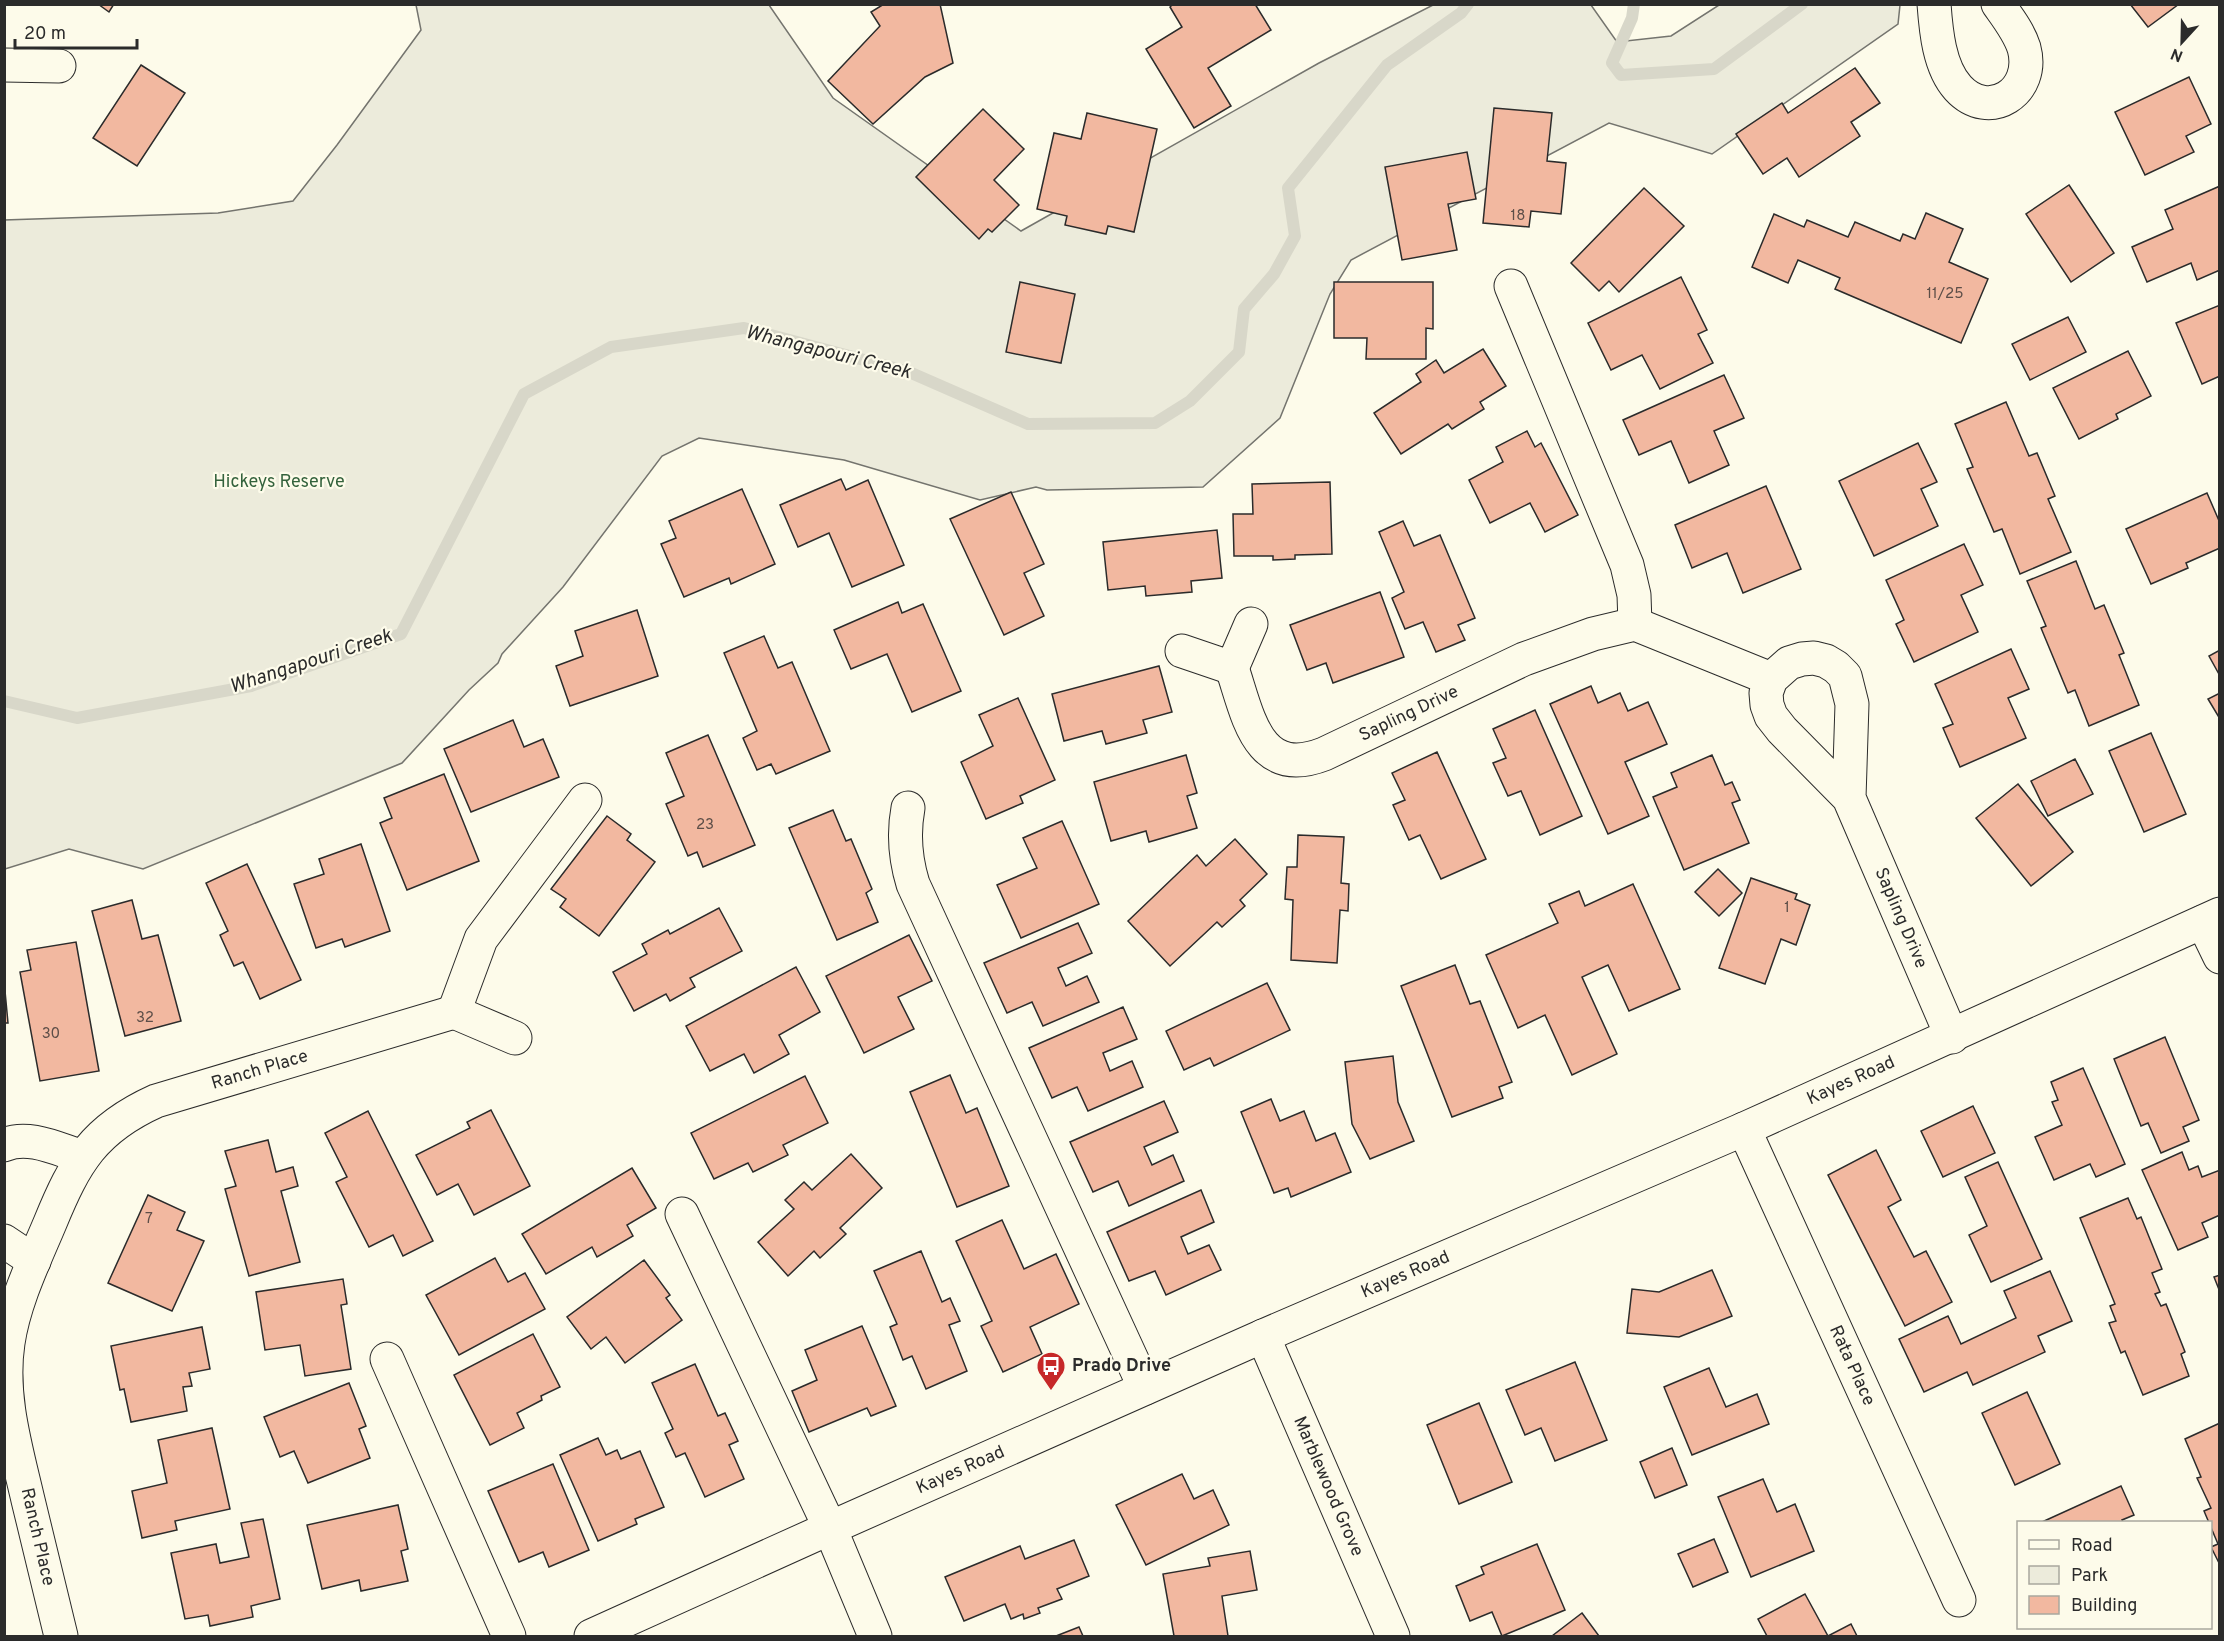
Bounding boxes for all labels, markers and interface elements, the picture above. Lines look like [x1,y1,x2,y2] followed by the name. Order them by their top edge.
[15,12,136,50] scale bar
[2152,12,2212,72] north arrow
[24,23,66,46] text: 20 m
[2168,43,2186,65] text: N
[1511,207,1525,226] house number: 18
[1926,285,1964,304] house number: 11/25
[743,320,914,386] water label: Whangapouri Creek
[213,471,345,494] park label: Hickeys Reserve
[226,623,396,701] water label: Whangapouri Creek
[1355,680,1462,747] street label: Sapling Drive
[696,816,714,835] house number: 23
[1869,864,1933,972] street label: Sapling Drive
[1784,899,1790,918] house number: 1
[136,1009,154,1028] house number: 32
[42,1025,60,1044] house number: 30
[209,1045,311,1095] street label: Ranch Place
[1803,1051,1899,1111] street label: Kayes Road
[145,1210,153,1229] house number: 7
[1358,1245,1453,1304] street label: Kayes Road
[1824,1322,1880,1409] street label: Rata Place
[1035,1350,1067,1392] bus stop icon: Prado Drive
[1072,1355,1171,1378] place label: Prado Drive
[1288,1413,1369,1560] street label: Marblewood Grove
[913,1440,1008,1500] street label: Kayes Road
[15,1486,59,1588] street label: Ranch Place
[2017,1521,2212,1629] legend
[2071,1535,2113,1558] text: Road
[2071,1565,2108,1588] text: Park
[2071,1595,2137,1618] text: Building

